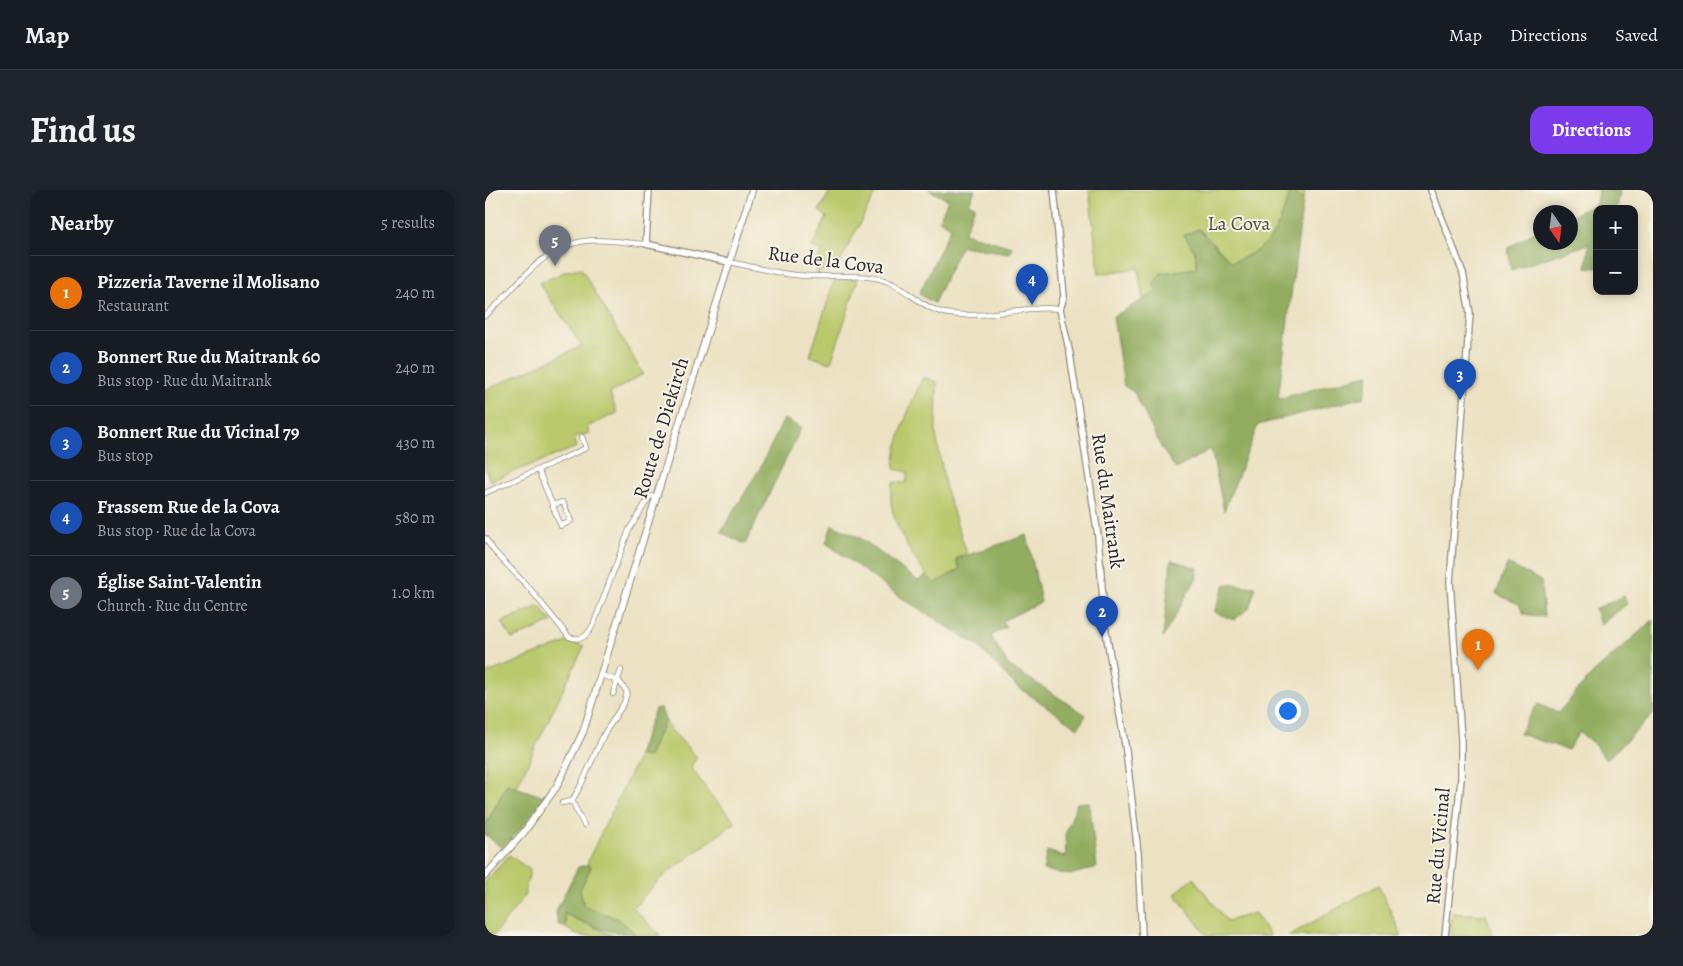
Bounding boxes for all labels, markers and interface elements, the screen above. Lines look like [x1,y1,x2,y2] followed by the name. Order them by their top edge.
[25,19,69,51] text: Map
[1449,23,1482,47] text: Map
[1510,23,1587,47] text: Directions
[1615,23,1658,47] text: Saved
[30,106,136,154] text: Find us
[1530,106,1653,154] button: Directions
[1533,205,1578,250] north arrow
[1593,205,1638,295] map controls
[1593,205,1638,250] button: +
[50,209,113,237] text: Nearby
[1207,210,1271,237] park label: La Cova
[381,212,435,234] text: 5 results
[539,225,571,266] pin: 5
[766,239,886,281] street label: Rue de la Cova
[1593,250,1638,295] button: −
[1016,264,1048,305] pin: 4
[97,269,320,295] text: Pizzeria Taverne il Molisano
[63,282,69,304] text: 1
[395,282,435,304] text: 240 m
[97,295,169,317] text: Restaurant
[97,344,320,370] text: Bonnert Rue du Maitrank 60
[627,354,695,502] street label: Route de Diekirch
[62,357,70,379] text: 2
[395,357,435,379] text: 240 m
[1444,359,1476,400] pin: 3
[97,370,272,392] text: Bus stop · Rue du Maitrank
[97,419,300,445] text: Bonnert Rue du Vicinal 79
[1085,431,1131,571] street label: Rue du Maitrank
[63,432,69,454] text: 3
[396,432,435,454] text: 430 m
[97,445,153,467] text: Bus stop
[97,494,280,520] text: Frassem Rue de la Cova
[62,507,70,529] text: 4
[395,507,435,529] text: 580 m
[97,520,256,542] text: Bus stop · Rue de la Cova
[97,569,262,595] text: Église Saint-Valentin
[63,582,69,604] text: 5
[392,582,435,604] text: 1.0 km
[97,595,248,617] text: Church · Rue du Centre
[1086,596,1118,637] pin: 2
[1462,629,1494,670] pin: 1
[1275,698,1301,724] your location
[1419,786,1457,906] street label: Rue du Vicinal

